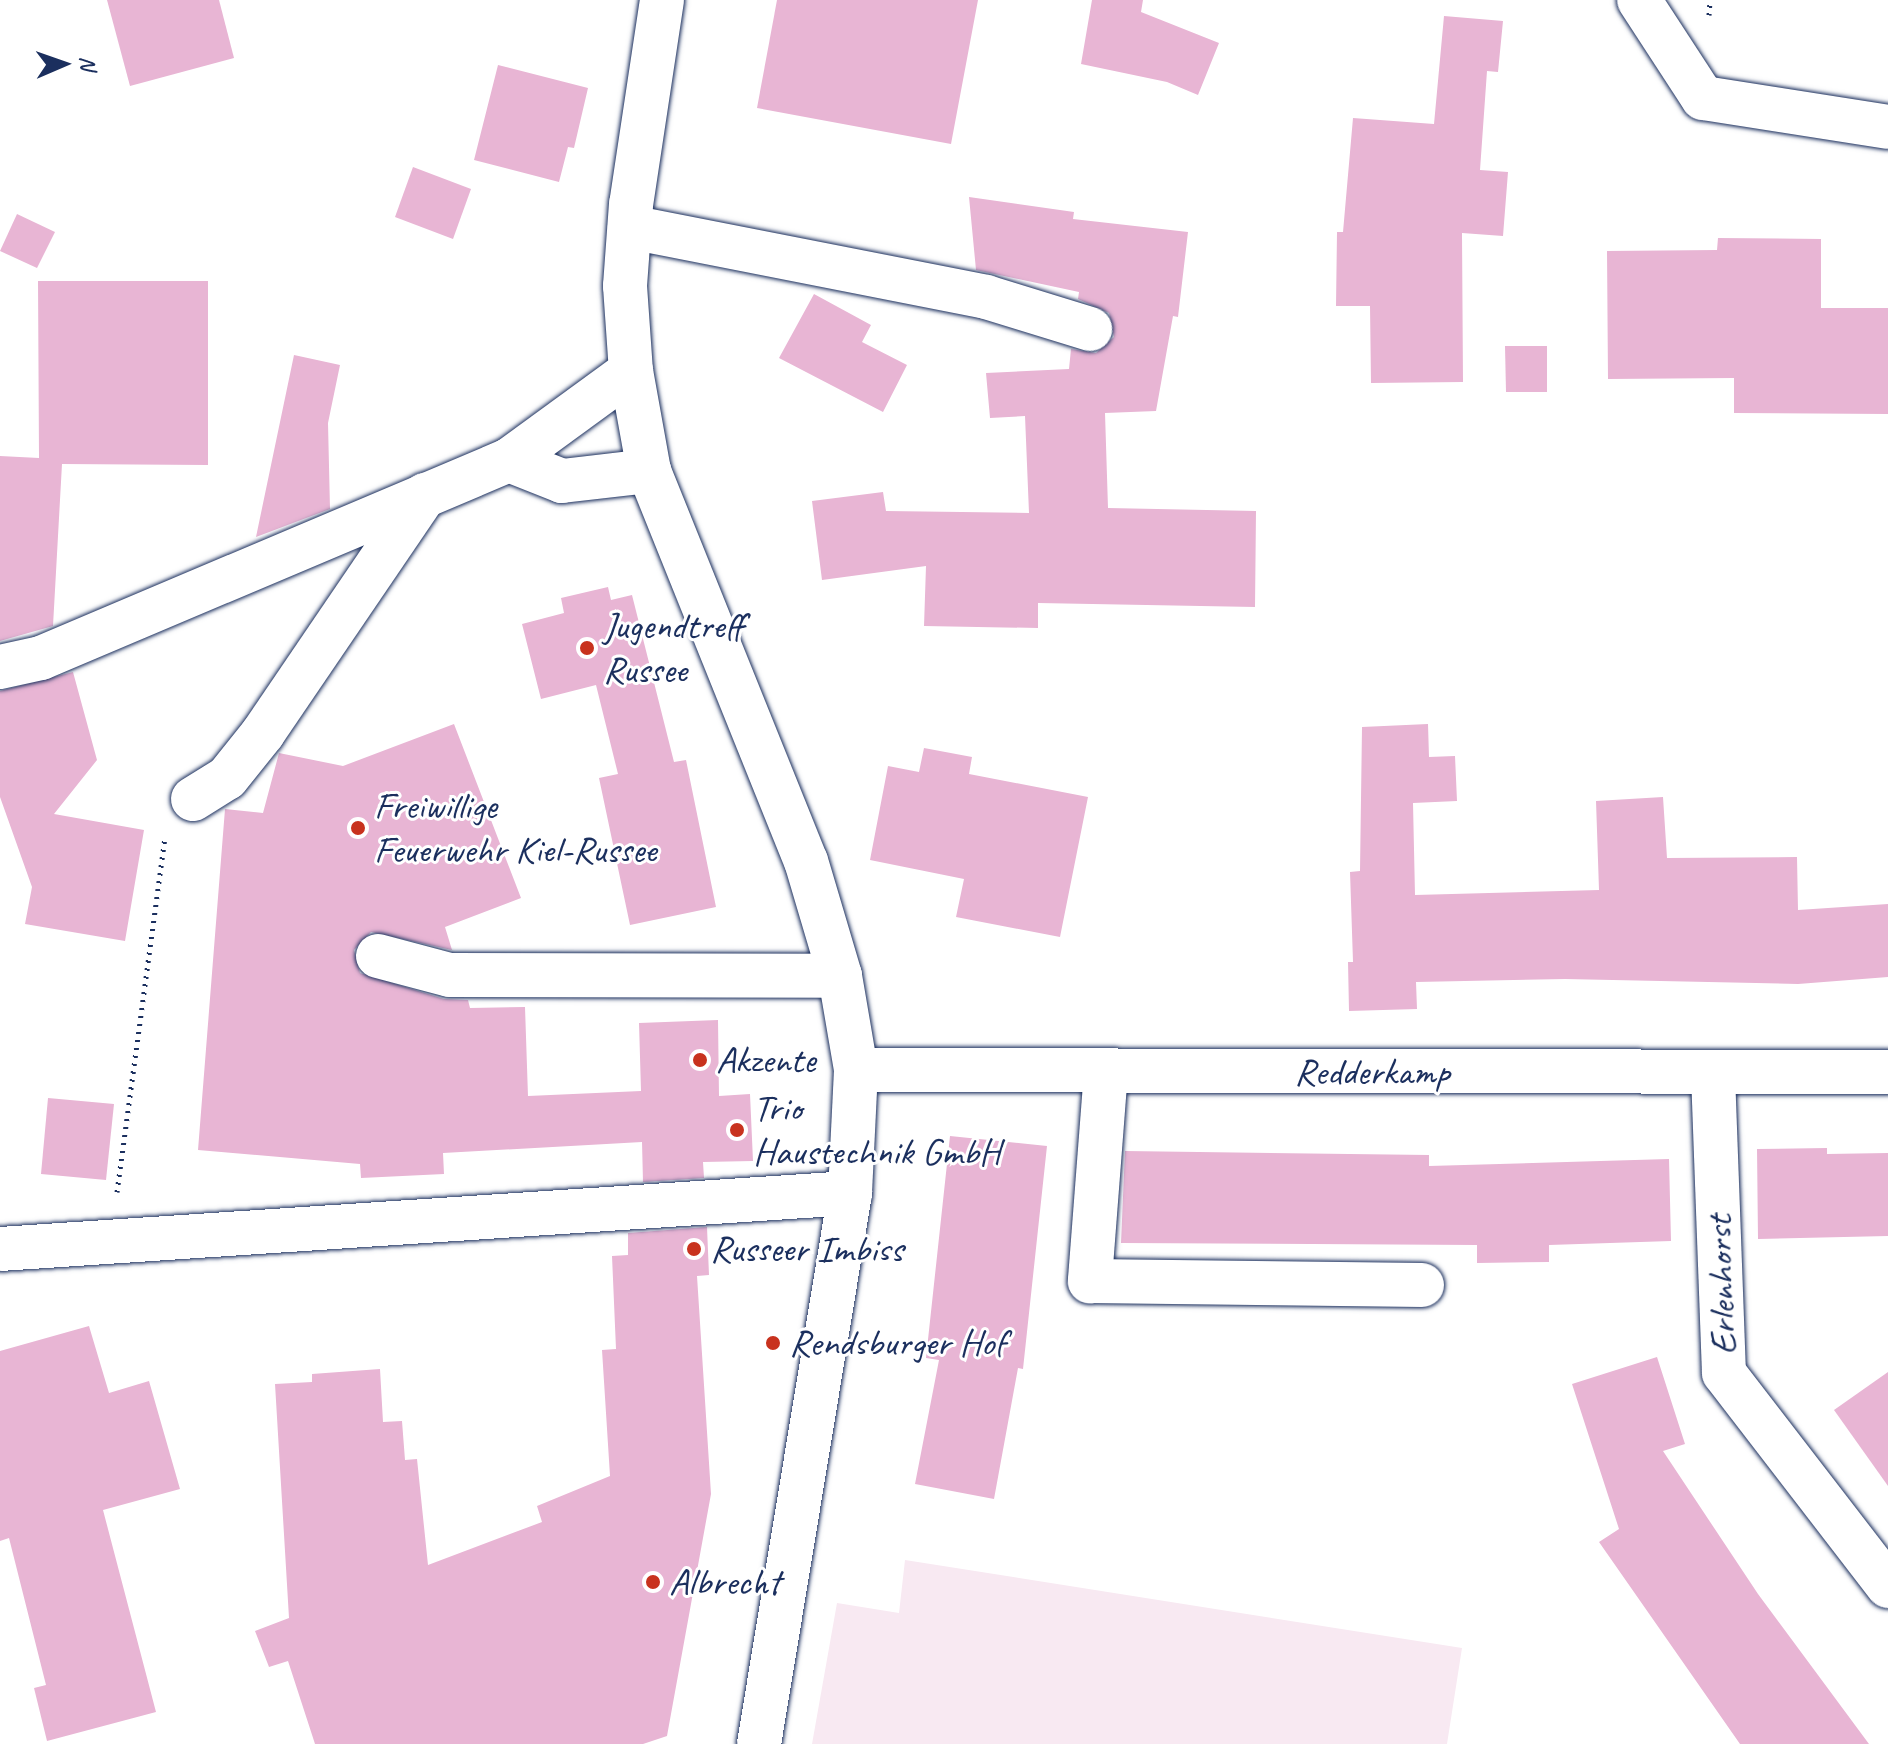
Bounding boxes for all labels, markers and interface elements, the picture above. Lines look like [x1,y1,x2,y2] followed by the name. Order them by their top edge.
[24,24,104,104] north arrow
[74,56,102,70] text: N
[603,603,743,692] place label: Jugendtreff Russee
[578,639,596,657] marker: Jugendtreff Russee
[374,783,657,872] place label: Freiwillige Feuerwehr Kiel-Russee
[349,819,367,837] marker: Freiwillige Feuerwehr Kiel-Russee
[716,1037,815,1083] place label: Akzente
[1294,1049,1450,1095] street label: Redderkamp
[691,1051,709,1069] marker: Akzente
[753,1085,1000,1174] place label: Trio Haustechnik GmbH
[728,1121,746,1139] marker: Trio Haustechnik GmbH
[1696,1214,1746,1356] street label: Erlenhorst
[710,1226,903,1272] place label: Russeer Imbiss
[685,1240,703,1258] marker: Russeer Imbiss
[789,1320,1005,1366] place label: Rendsburger Hof
[764,1334,782,1352] marker: Rendsburger Hof
[669,1559,780,1605] place label: Albrecht
[644,1573,662,1591] marker: Albrecht

